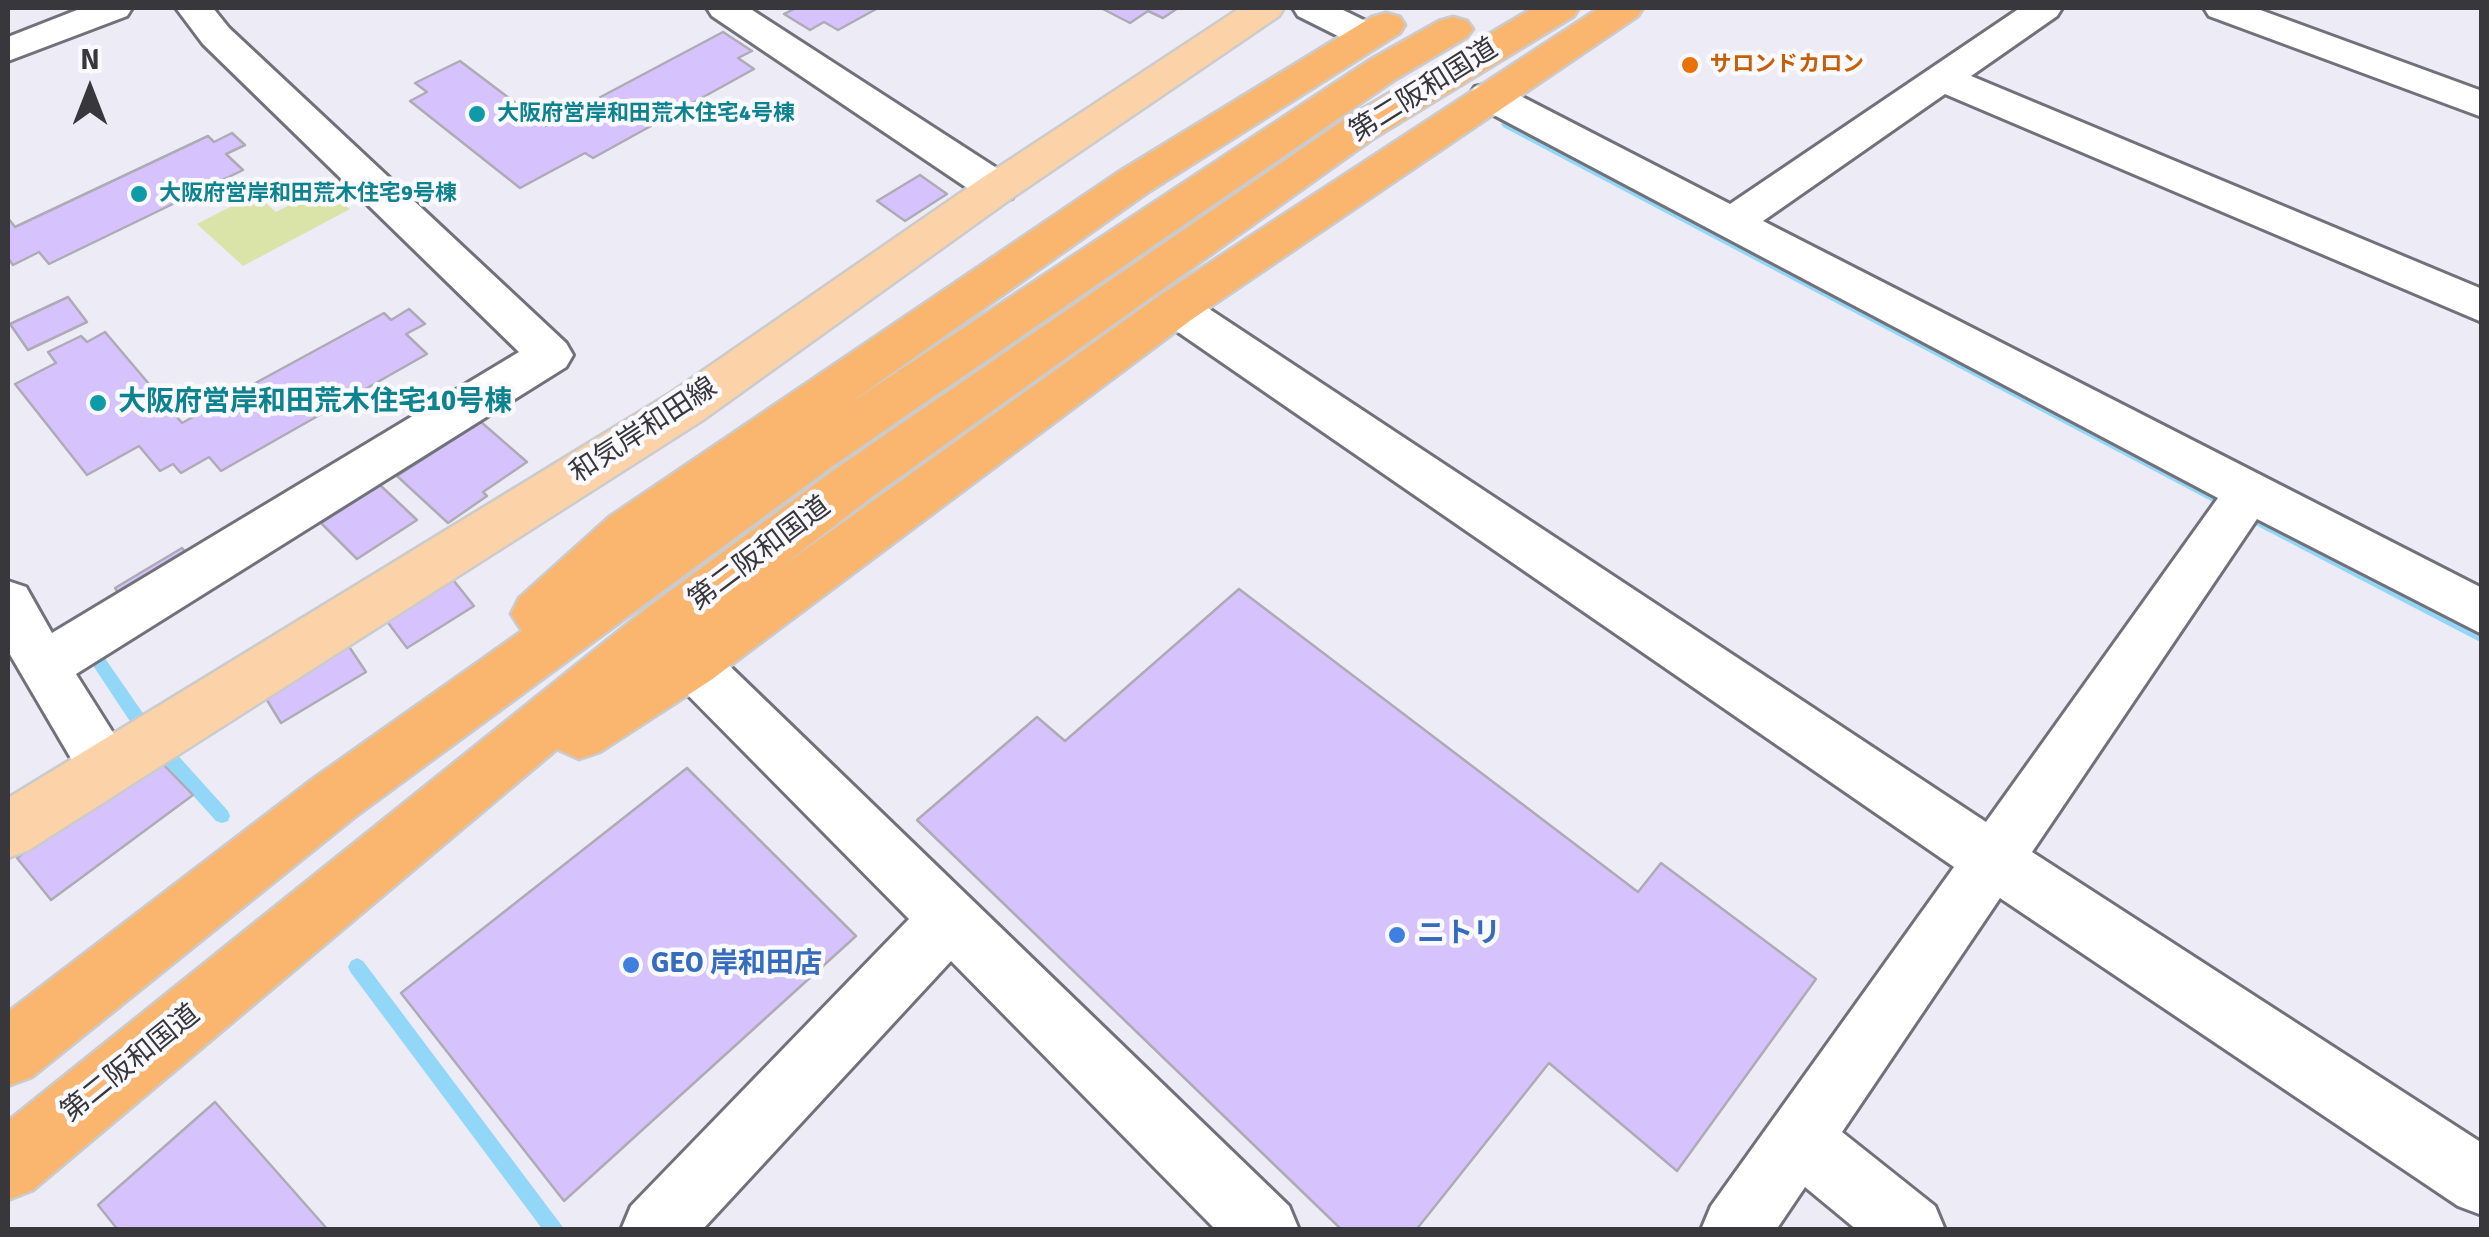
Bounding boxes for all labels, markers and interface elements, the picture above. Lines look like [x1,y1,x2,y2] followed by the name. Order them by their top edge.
[1344,32,1504,150] street label: 第二阪和国道
[40,40,140,140] north arrow
[80,43,100,77] text: N
[1710,52,1864,78] place label: サロンドカロン
[1679,54,1701,76] marker: サロンドカロン
[497,101,795,127] place label: 大阪府営岸和田荒木住宅4号棟
[466,103,488,125] marker: 大阪府営岸和田荒木住宅4号棟
[159,181,457,207] place label: 大阪府営岸和田荒木住宅9号棟
[128,183,150,205] marker: 大阪府営岸和田荒木住宅9号棟
[564,371,724,491] street label: 和気岸和田線
[118,386,512,420] place label: 大阪府営岸和田荒木住宅10号棟
[87,392,109,414] marker: 大阪府営岸和田荒木住宅10号棟
[683,490,837,618] street label: 第二阪和国道
[1417,918,1501,952] place label: ニトリ
[1386,924,1408,946] marker: ニトリ
[651,948,822,982] place label: GEO 岸和田店
[620,954,642,976] marker: GEO 岸和田店
[55,998,207,1130] street label: 第二阪和国道

